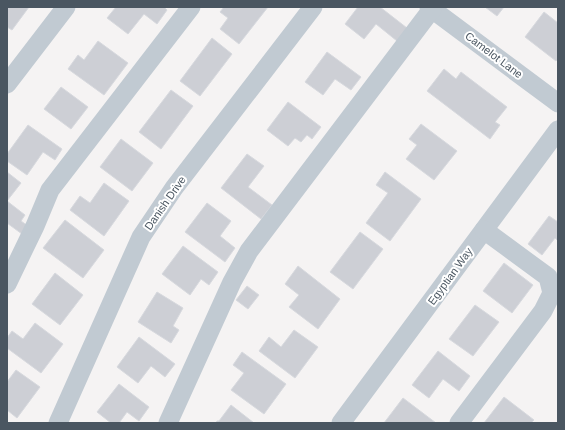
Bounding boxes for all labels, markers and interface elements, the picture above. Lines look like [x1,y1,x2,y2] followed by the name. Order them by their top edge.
[463,30,525,80] street label: Camelot Lane
[142,174,188,232] street label: Danish Drive
[425,245,475,307] street label: Egyptian Way

